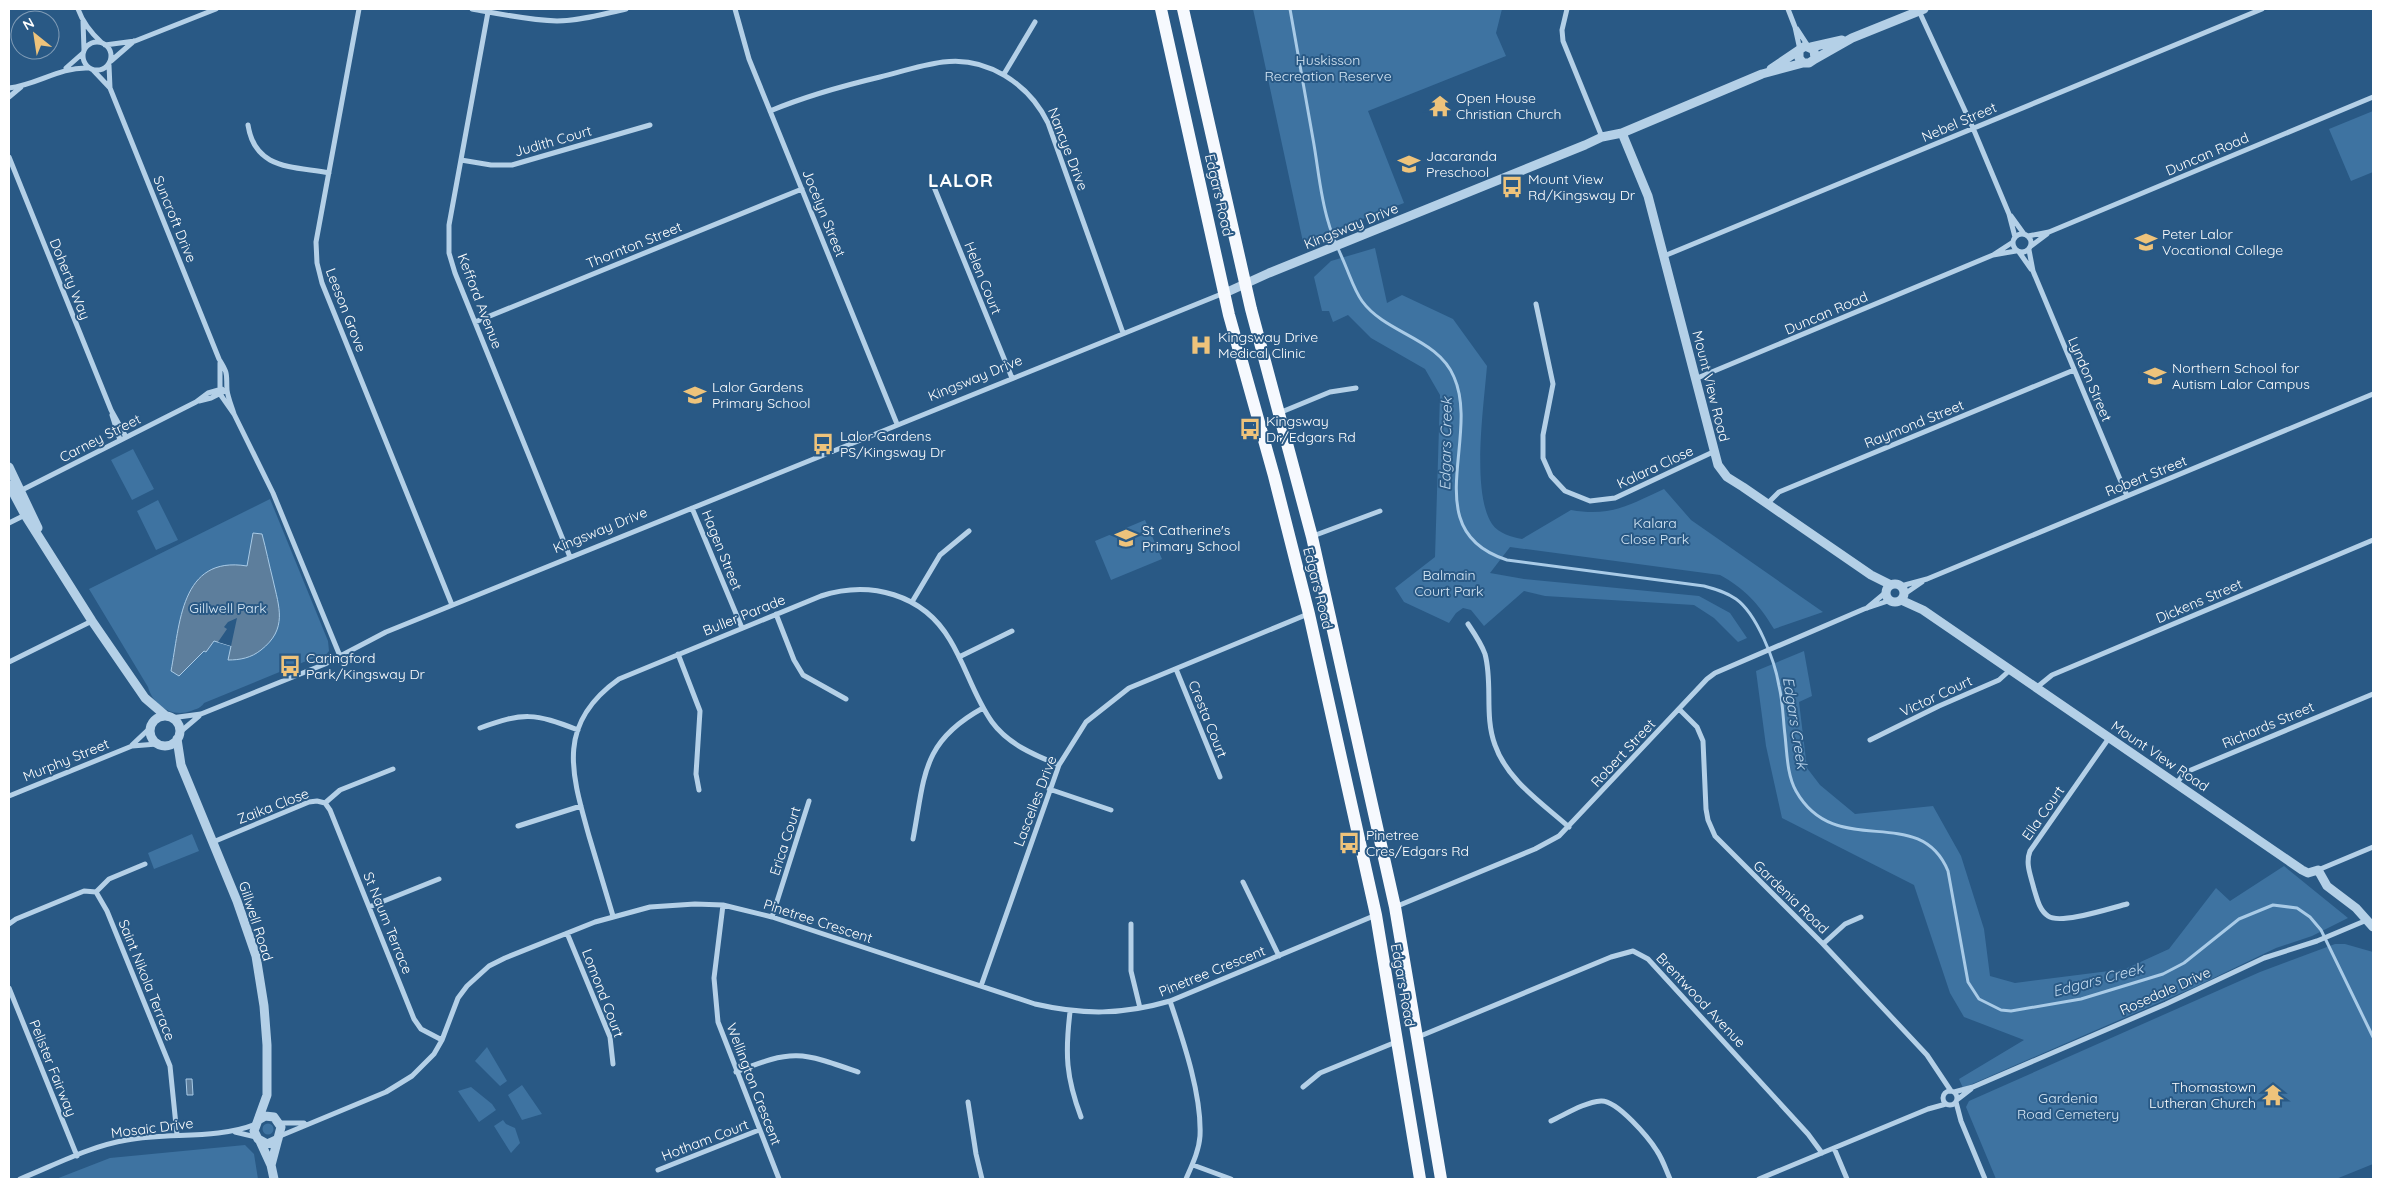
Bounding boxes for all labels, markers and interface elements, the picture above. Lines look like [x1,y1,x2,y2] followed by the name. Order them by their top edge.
[10,10,60,60] north arrow
[20,13,37,34] text: N
[1264,51,1392,85] park label: Huskisson Recreation Reserve
[1456,89,1562,123] place label: Open House Christian Church
[1427,93,1453,119] temple icon: Open House Christian Church
[1919,98,1999,146] street label: Nebel Street
[1044,105,1092,193] street label: Nancye Drive
[512,121,594,161] street label: Judith Court
[2163,128,2251,180] street label: Duncan Road
[1426,147,1497,181] place label: Jacaranda Preschool
[1396,151,1422,177] school or university icon: Jacaranda Preschool
[1201,152,1237,238] street label: Edgars Road
[798,167,850,260] street label: Jocelyn Street
[928,168,994,192] district label: LALOR
[1528,170,1636,204] place label: Mount View Rd/Kingsway Dr
[149,173,201,265] street label: Suncroft Drive
[1499,174,1525,200] bus stop icon: Mount View Rd/Kingsway Dr
[1301,199,1401,253] street label: Kingsway Drive
[584,218,685,272] street label: Thornton Street
[2162,225,2283,259] place label: Peter Lalor Vocational College
[2133,229,2159,255] school or university icon: Peter Lalor Vocational College
[46,236,94,322] street label: Doherty Way
[960,239,1006,317] street label: Helen Court
[454,251,507,351] street label: Kefford Avenue
[322,265,370,355] street label: Leeson Grove
[1782,287,1870,339] street label: Duncan Road
[1218,328,1318,362] place label: Kingsway Drive Medical Clinic
[1688,329,1734,443] street label: Mount View Road
[1188,332,1214,358] hospital icon: Kingsway Drive Medical Clinic
[2064,334,2116,424] street label: Lyndon Street
[925,351,1025,405] street label: Kingsway Drive
[2172,359,2310,393] place label: Northern School for Autism Lalor Campus
[2142,363,2168,389] school or university icon: Northern School for Autism Lalor Campus
[712,378,810,412] place label: Lalor Gardens Primary School
[682,382,708,408] school or university icon: Lalor Gardens Primary School
[1435,395,1456,491] water label: Edgars Creek
[1862,396,1967,452] street label: Raymond Street
[56,410,144,466] street label: Carney Street
[1266,412,1356,446] place label: Kingsway Dr/Edgars Rd
[1237,416,1263,442] bus stop icon: Kingsway Dr/Edgars Rd
[840,427,946,461] place label: Lalor Gardens PS/Kingsway Dr
[810,431,836,457] bus stop icon: Lalor Gardens PS/Kingsway Dr
[1614,441,1696,493] street label: Kalara Close
[2103,451,2190,501] street label: Robert Street
[550,503,650,557] street label: Kingsway Drive
[698,507,746,593] street label: Hagen Street
[1621,514,1689,548] park label: Kalara Close Park
[1142,521,1240,555] place label: St Catherine's Primary School
[1113,525,1139,551] school or university icon: St Catherine's Primary School
[1299,545,1337,631] street label: Edgars Road
[1414,566,1484,600] park label: Balmain Court Park
[2153,575,2245,627] street label: Dickens Street
[700,590,788,640] street label: Buller Parade
[189,599,267,617] park label: Gillwell Park
[306,649,426,683] place label: Caringford Park/Kingsway Dr
[277,653,303,679] bus stop icon: Caringford Park/Kingsway Dr
[1897,671,1975,721] street label: Victor Court
[1779,675,1812,772] water label: Edgars Creek
[1184,678,1232,760] street label: Cresta Court
[2219,697,2317,752] street label: Richards Street
[1587,715,1659,791] street label: Robert Street
[2108,717,2212,795] street label: Mount View Road
[20,734,112,785] street label: Murphy Street
[1009,753,1061,849] street label: Lascelles Drive
[2018,782,2068,844] street label: Ella Court
[235,784,312,828] street label: Zaika Close
[765,804,805,878] street label: Erica Court
[1366,826,1469,860] place label: Pinetree Cres/Edgars Rd
[1336,830,1362,856] bus stop icon: Pinetree Cres/Edgars Rd
[1749,856,1833,938] street label: Gardenia Road
[359,869,417,977] street label: St Naum Terrace
[235,879,277,963] street label: Gillwell Road
[761,895,875,947] street label: Pinetree Crescent
[114,917,180,1043] street label: Saint Nikola Terrace
[1156,941,1268,1001] street label: Pinetree Crescent
[1387,942,1419,1028] street label: Edgars Road
[578,946,628,1040] street label: Lomond Court
[1652,949,1750,1051] street label: Brentwood Avenue
[2050,958,2147,1001] water label: Edgars Creek
[2117,963,2213,1019] street label: Rosedale Drive
[25,1017,81,1119] street label: Pelister Fairway
[722,1020,786,1148] street label: Wellington Crescent
[2149,1078,2256,1112] place label: Thomastown Lutheran Church
[2260,1082,2286,1108] temple icon: Thomastown Lutheran Church
[2017,1089,2119,1123] park label: Gardenia Road Cemetery
[110,1114,194,1142] street label: Mosaic Drive
[659,1115,751,1165] street label: Hotham Court

